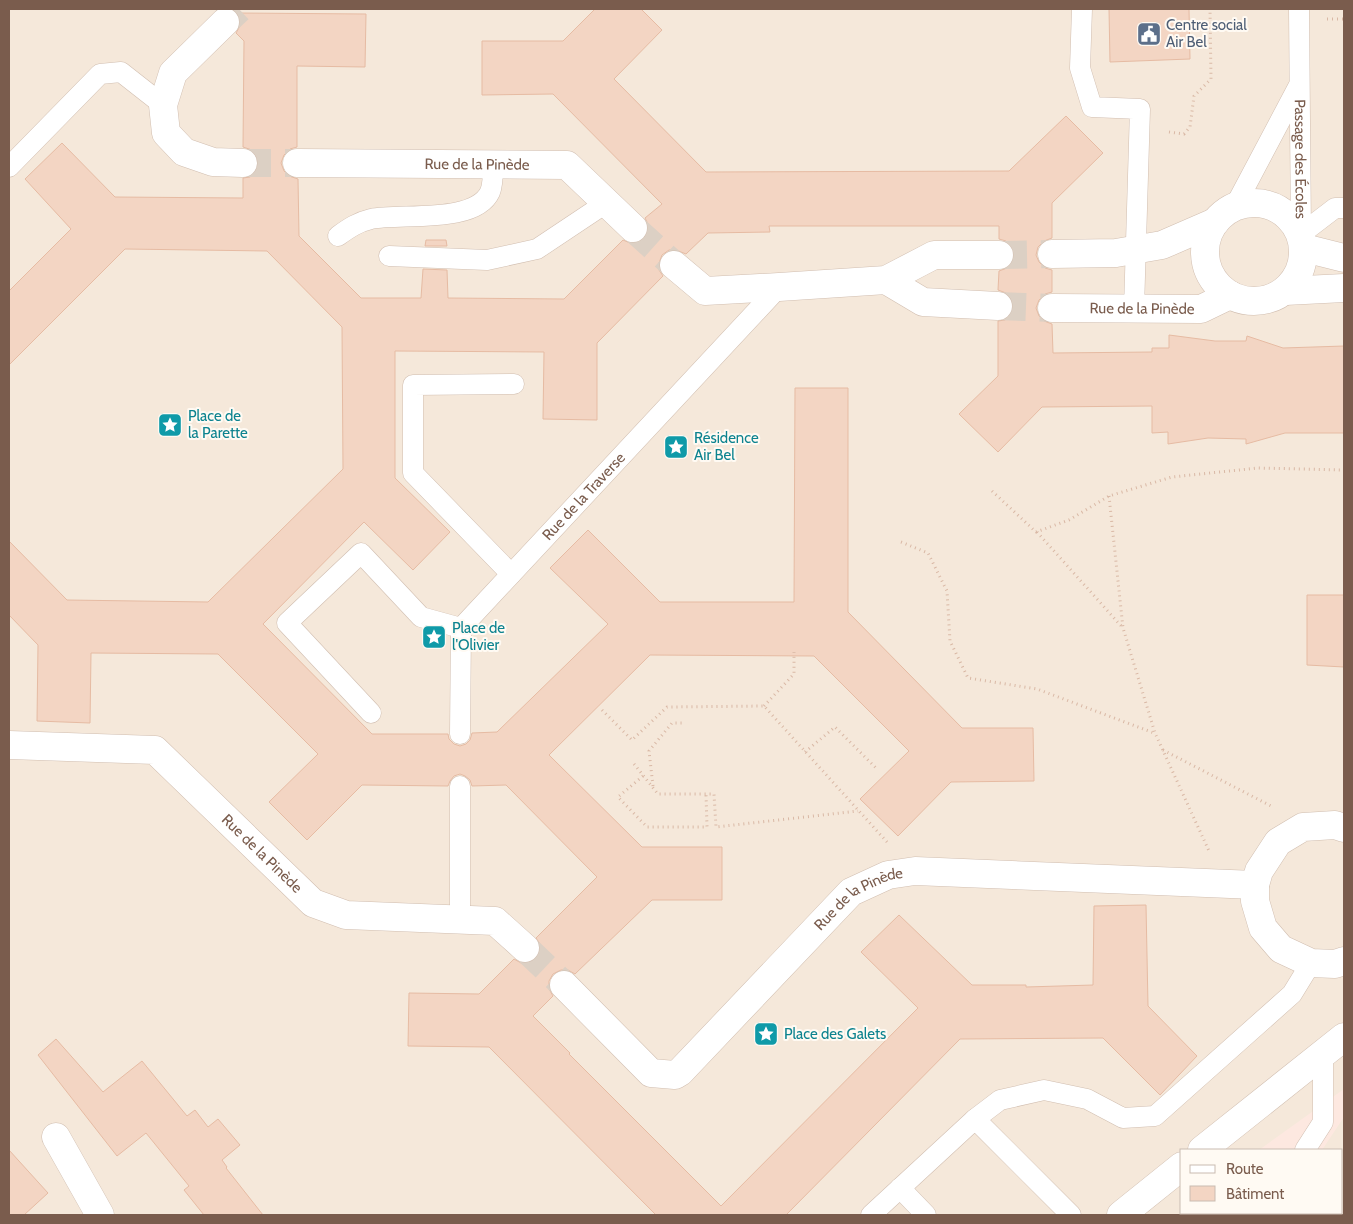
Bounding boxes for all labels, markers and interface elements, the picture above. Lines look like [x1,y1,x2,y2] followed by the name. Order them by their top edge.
[1166,16,1247,51] place label: Centre social Air Bel
[1136,21,1162,47] public building icon: Centre social Air Bel
[1291,99,1311,219] street label: Passage des Écoles
[424,155,530,174] street label: Rue de la Pinède
[1089,299,1195,318] street label: Rue de la Pinède
[188,407,248,442] place label: Place de la Parette
[157,412,183,438] place icon: Place de la Parette
[694,429,759,464] place label: Résidence Air Bel
[663,434,689,460] place icon: Résidence Air Bel
[539,449,629,544] street label: Rue de la Traverse
[452,619,505,654] place label: Place de l'Olivier
[421,624,447,650] place icon: Place de l'Olivier
[218,811,306,897] street label: Rue de la Pinède
[810,864,904,934] street label: Rue de la Pinède
[753,1021,779,1047] place icon: Place des Galets
[784,1025,886,1043] place label: Place des Galets
[1180,1149,1343,1214] legend
[1226,1160,1264,1178] text: Route
[1226,1185,1284,1203] text: Bâtiment

